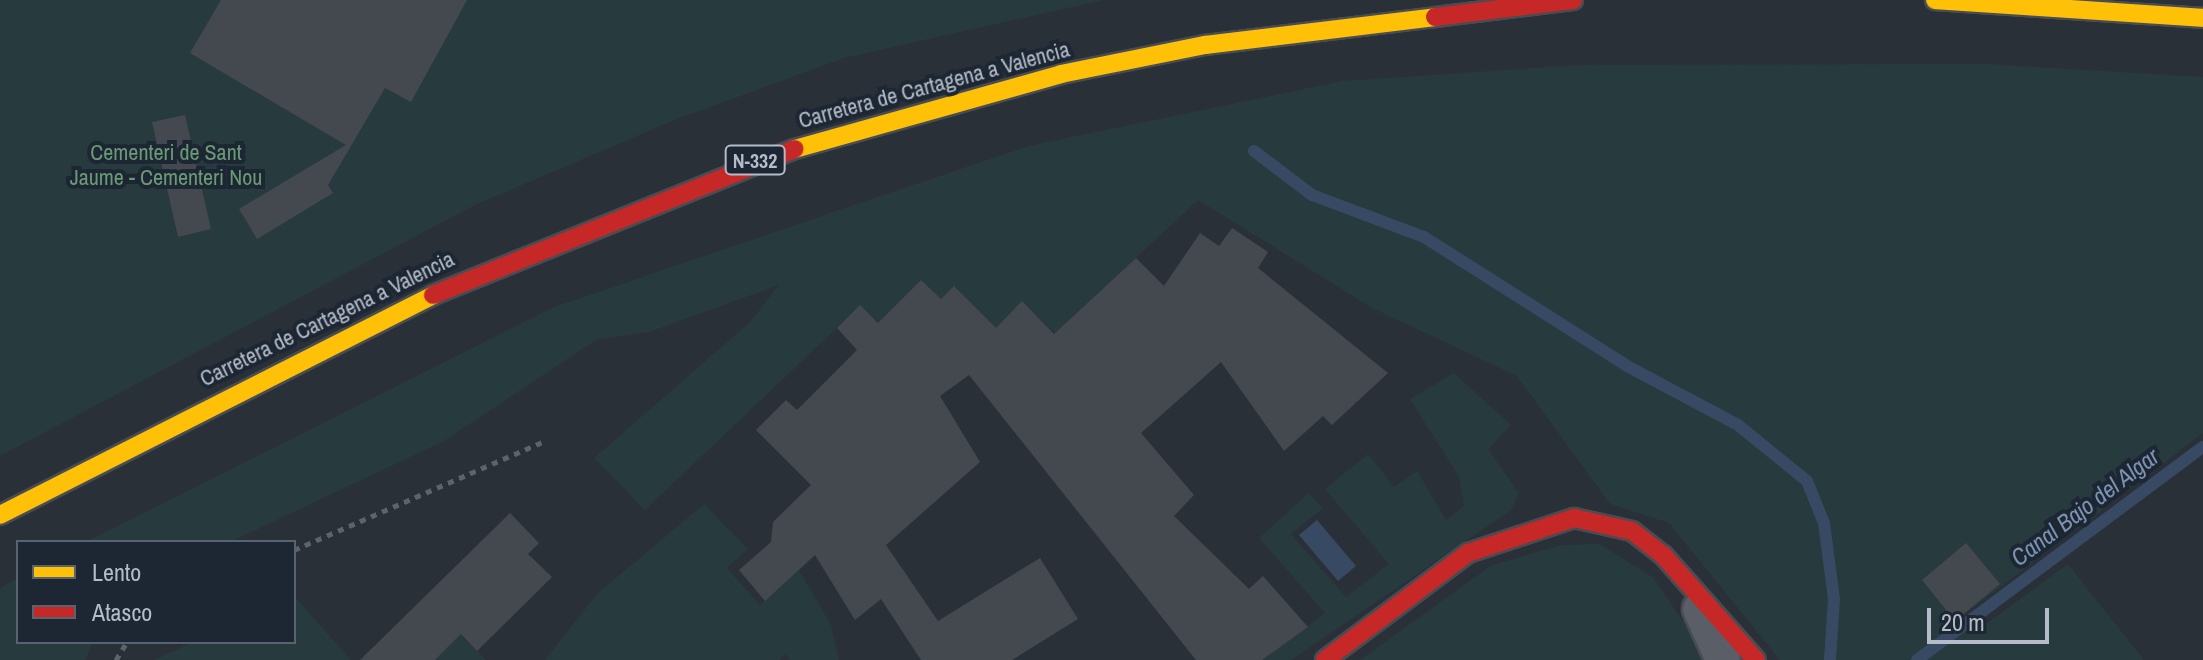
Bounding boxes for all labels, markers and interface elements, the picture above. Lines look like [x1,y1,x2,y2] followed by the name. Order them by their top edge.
[796,36,1072,134] street label: Carretera de Cartagena a Valencia
[70,139,262,190] park label: Cementeri de Sant Jaume - Cementeri Nou
[723,144,787,176] road number: N-332
[196,246,458,392] street label: Carretera de Cartagena a Valencia
[2005,442,2165,572] water label: Canal Bajo del Algar
[16,540,296,644] legend
[92,556,141,588] text: Lento
[1931,592,2053,642] scale bar
[92,596,152,628] text: Atasco
[1941,606,1985,638] text: 20 m

